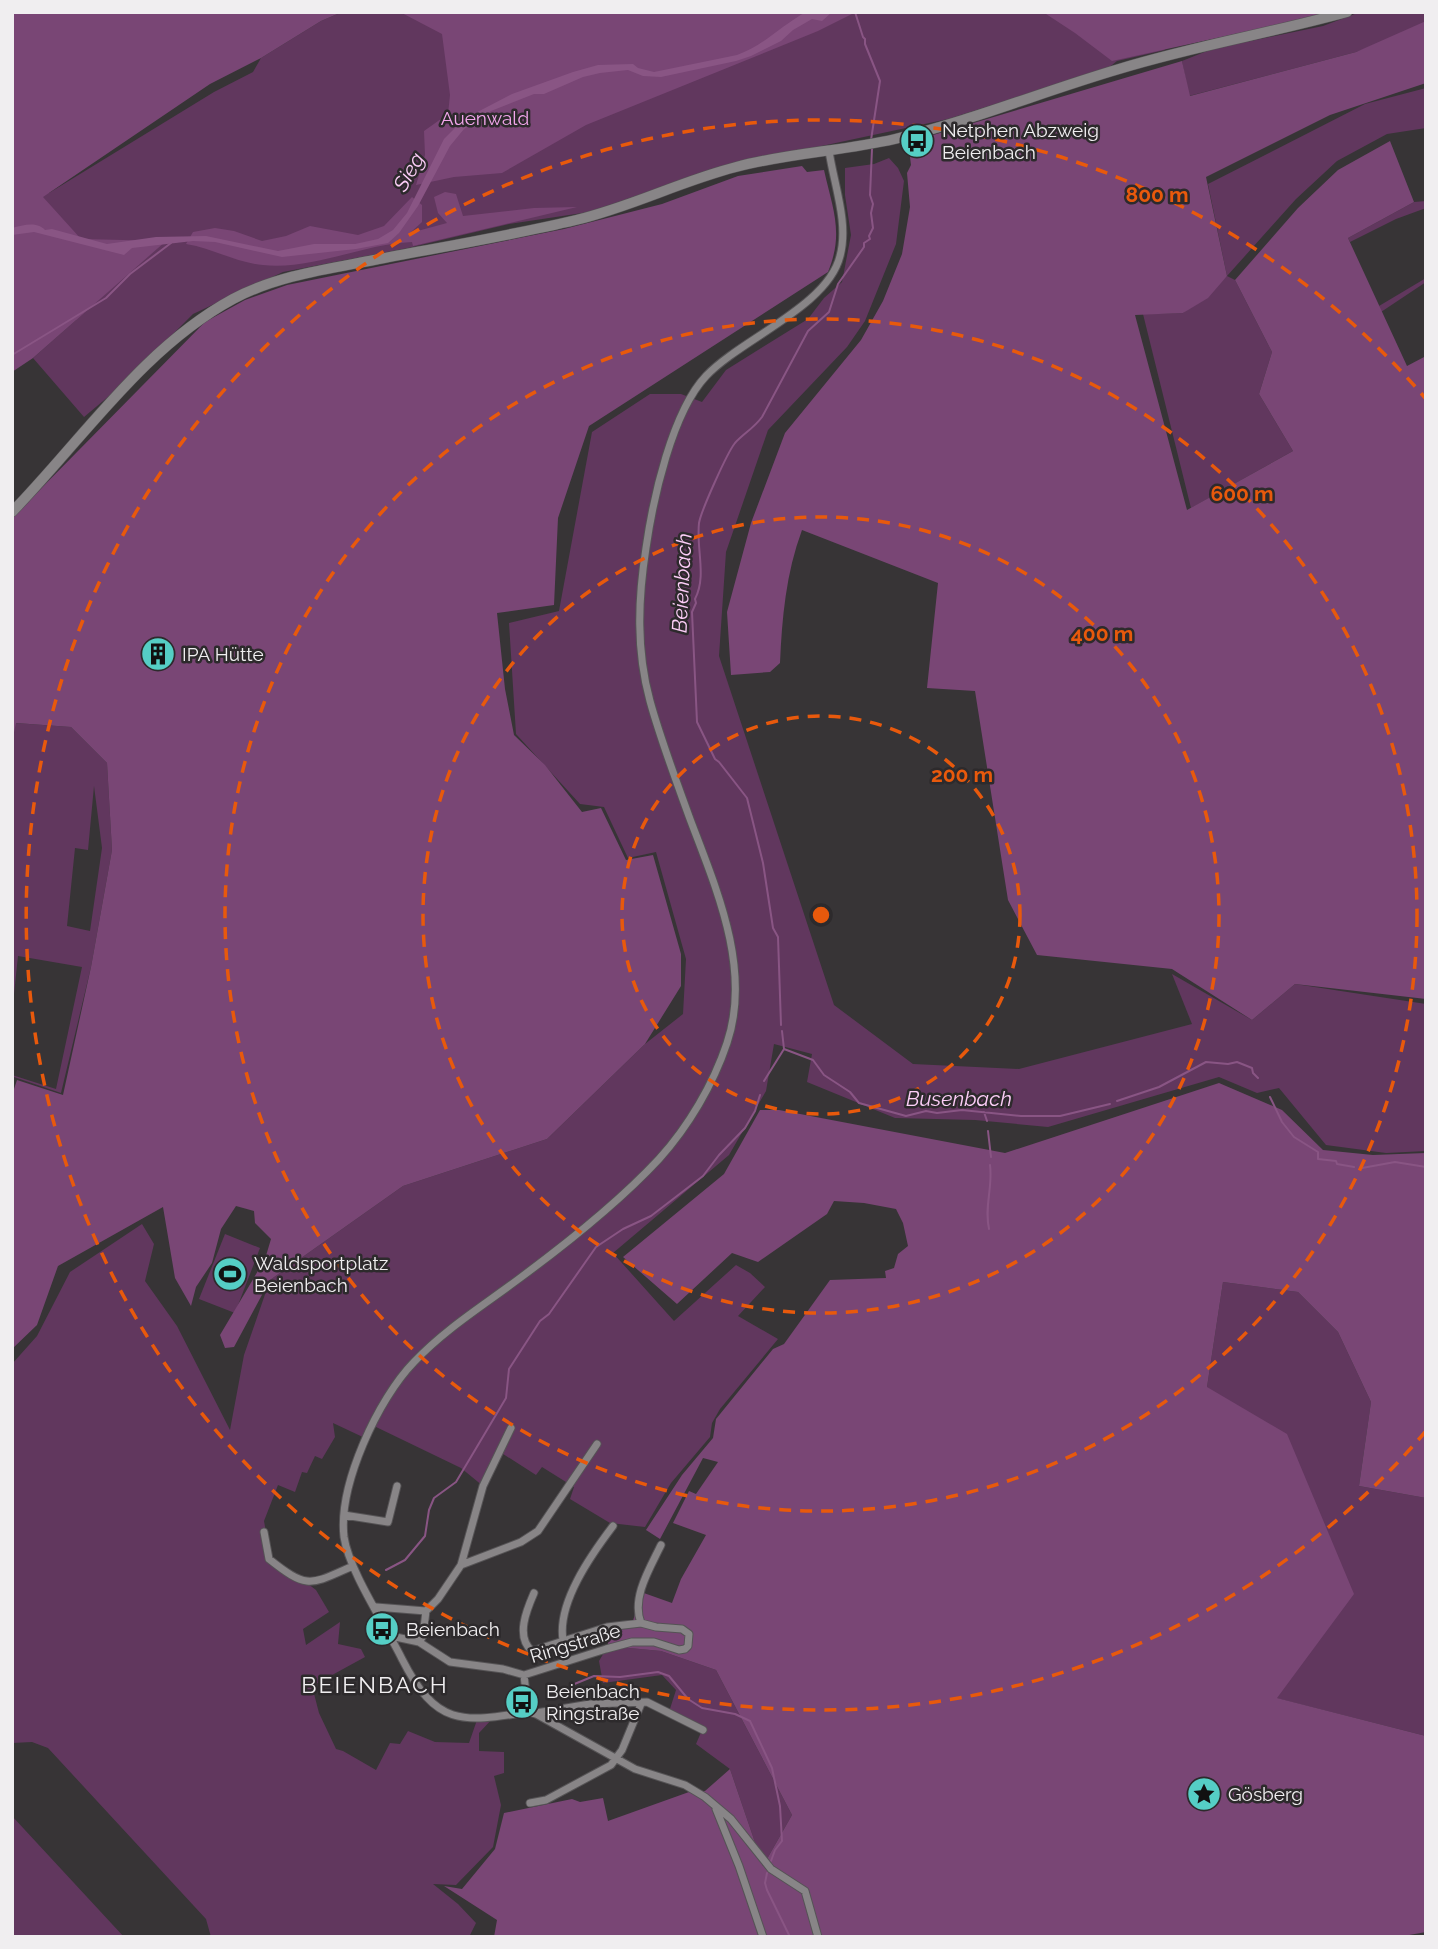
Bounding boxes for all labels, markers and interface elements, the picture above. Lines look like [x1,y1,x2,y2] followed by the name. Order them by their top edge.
[441,107,529,129] park label: Auenwald
[942,119,1099,163] place label: Netphen Abzweig Beienbach
[898,122,936,160] bus stop icon: Netphen Abzweig Beienbach
[387,148,430,196] water label: Sieg
[1125,182,1189,207] text: 800 m
[1210,481,1274,506] text: 600 m
[666,532,697,634] water label: Beienbach
[1071,621,1133,646] text: 400 m
[139,635,177,673] building icon: IPA Hütte
[182,643,264,665] place label: IPA Hütte
[931,762,993,787] text: 200 m
[809,903,833,927] centre of rings
[906,1086,1012,1111] water label: Busenbach
[254,1252,388,1296] place label: Waldsportplatz Beienbach
[211,1255,249,1293] sports icon: Waldsportplatz Beienbach
[363,1610,401,1648] bus stop icon: Beienbach
[406,1618,500,1640] place label: Beienbach
[527,1619,623,1667] street label: Ringstraße
[301,1671,449,1698] district label: BEIENBACH
[546,1680,640,1724] place label: Beienbach Ringstraße
[503,1683,541,1721] bus stop icon: Beienbach Ringstraße
[1185,1775,1223,1813] place icon: Gösberg
[1228,1783,1303,1805] place label: Gösberg

